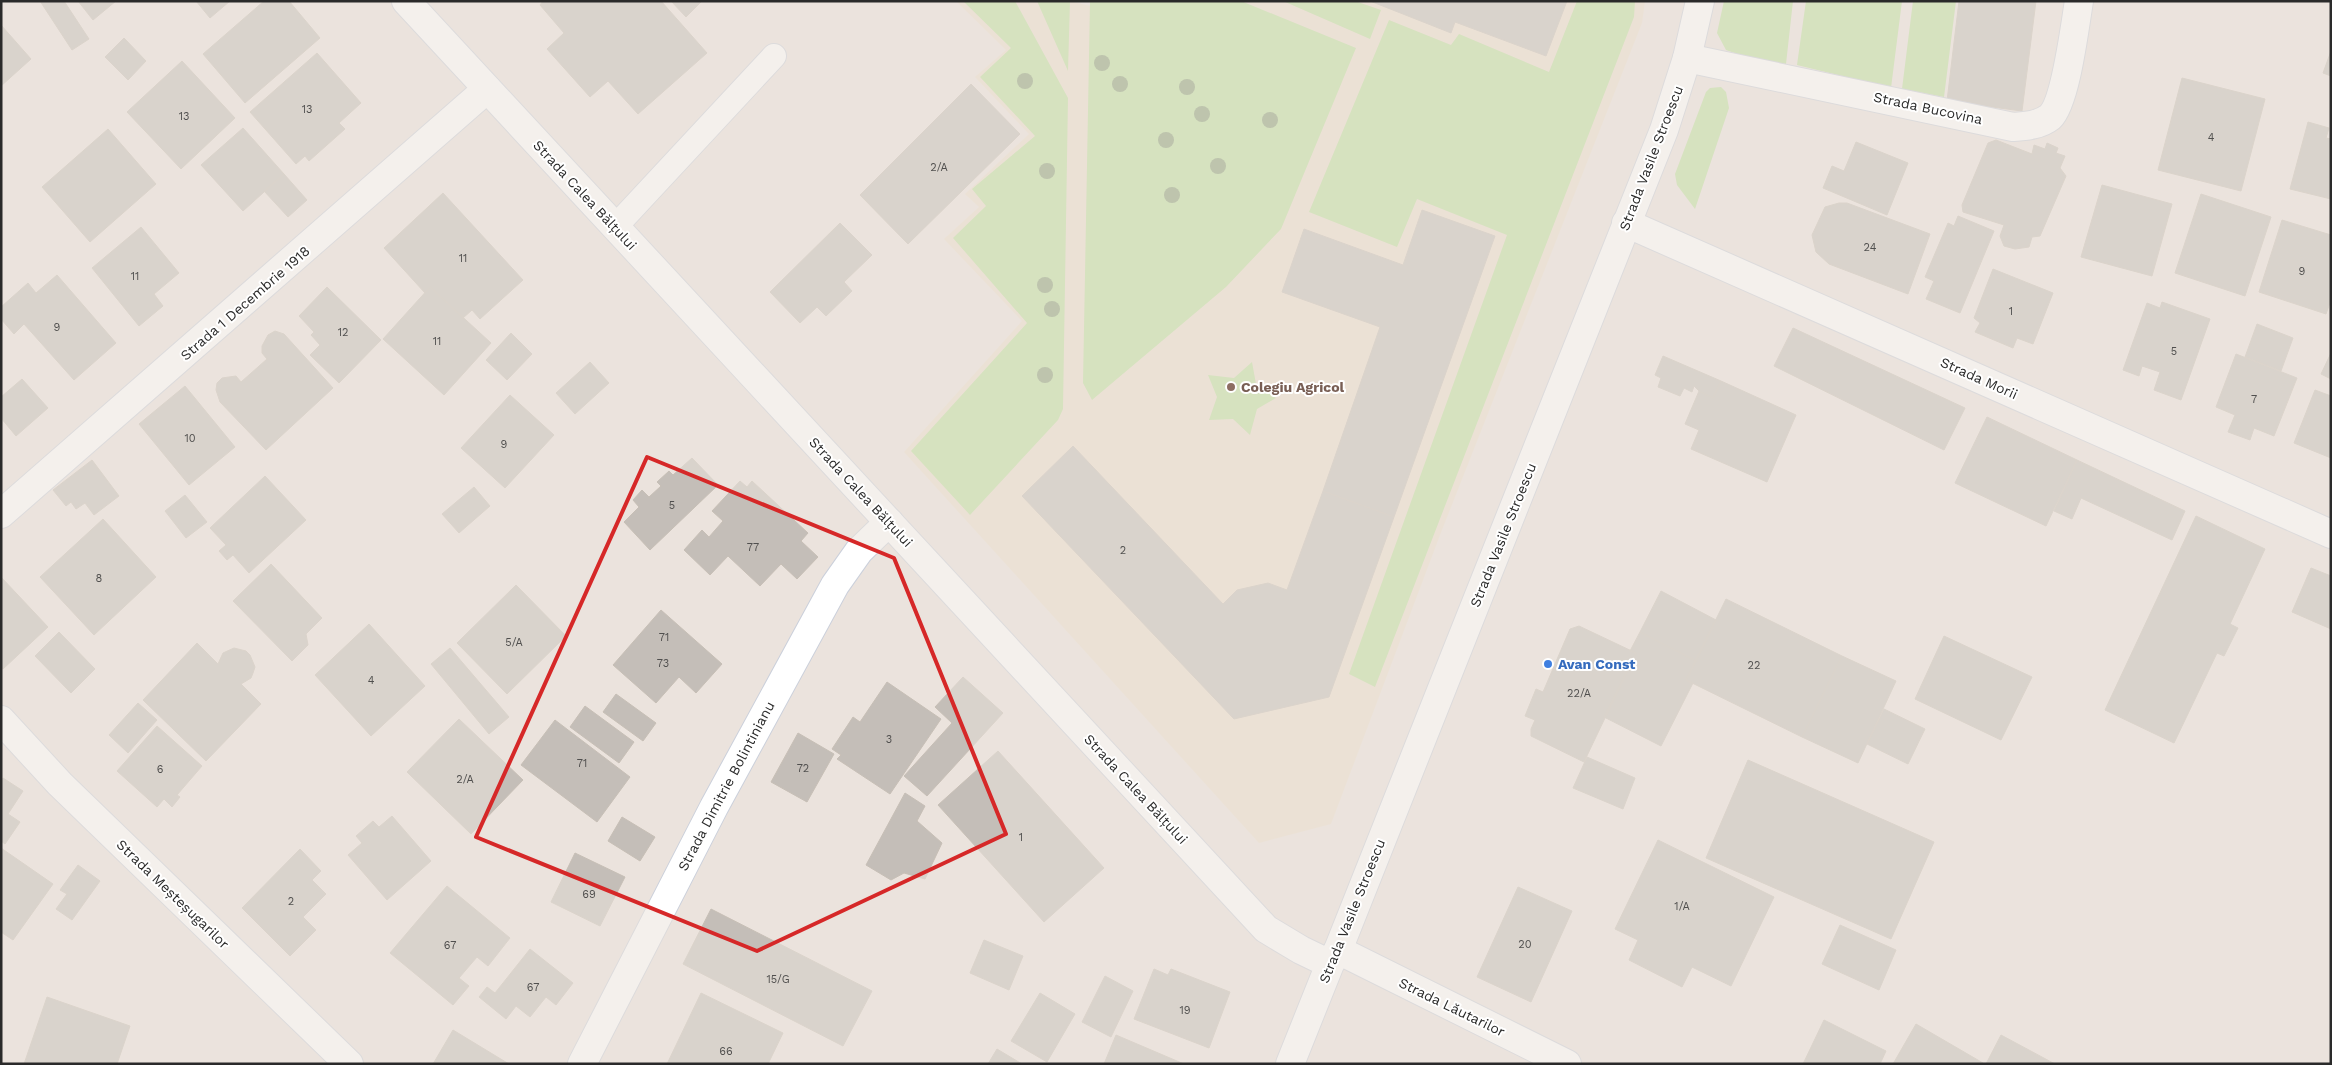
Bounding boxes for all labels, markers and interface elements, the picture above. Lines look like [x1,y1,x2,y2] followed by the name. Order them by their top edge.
[1616,83,1686,233] street label: Strada Vasile Stroescu
[1872,89,1984,127] street label: Strada Bucovina
[302,103,312,116] house number: 13
[179,110,189,123] house number: 13
[2208,131,2215,144] house number: 4
[529,137,640,254] street label: Strada Calea Bălțului
[930,161,948,174] house number: 2/A
[1864,241,1877,254] house number: 24
[177,243,313,363] street label: Strada 1 Decembrie 1918
[459,252,467,265] house number: 11
[2299,265,2306,278] house number: 9
[131,270,139,283] house number: 11
[2009,305,2013,318] house number: 1
[54,321,61,334] house number: 9
[338,326,348,339] house number: 12
[433,335,441,348] house number: 11
[2171,345,2177,358] house number: 5
[1938,354,2020,402] street label: Strada Morii
[1241,379,1345,395] place label: Colegiu Agricol
[1225,381,1237,393] marker: Colegiu Agricol
[2251,393,2257,406] house number: 7
[184,432,196,445] house number: 10
[805,434,916,551] street label: Strada Calea Bălțului
[501,438,508,451] house number: 9
[1467,461,1539,609] street label: Strada Vasile Stroescu
[669,499,675,512] house number: 5
[747,541,759,554] house number: 77
[1120,544,1126,557] house number: 2
[96,572,103,585] house number: 8
[659,631,669,644] house number: 71
[505,636,523,649] house number: 5/A
[1558,656,1635,672] place label: Avan Const
[657,657,669,670] house number: 73
[1542,658,1554,670] marker: Avan Const
[1748,659,1760,672] house number: 22
[368,674,375,687] house number: 4
[1567,687,1591,700] house number: 22/A
[674,698,778,874] street label: Strada Dimitrie Bolintinianu
[1080,731,1191,848] street label: Strada Calea Bălțului
[886,733,892,746] house number: 3
[577,757,587,770] house number: 71
[797,762,809,775] house number: 72
[157,763,164,776] house number: 6
[456,773,474,786] house number: 2/A
[1019,831,1023,844] house number: 1
[113,836,233,953] street label: Strada Meșteșugarilor
[1316,837,1388,985] street label: Strada Vasile Stroescu
[582,888,596,901] house number: 69
[288,895,294,908] house number: 2
[1674,900,1690,913] house number: 1/A
[1518,938,1532,951] house number: 20
[444,939,456,952] house number: 67
[766,973,790,986] house number: 15/G
[1396,974,1508,1040] street label: Strada Lăutarilor
[527,981,539,994] house number: 67
[1179,1004,1191,1017] house number: 19
[719,1045,733,1058] house number: 66

